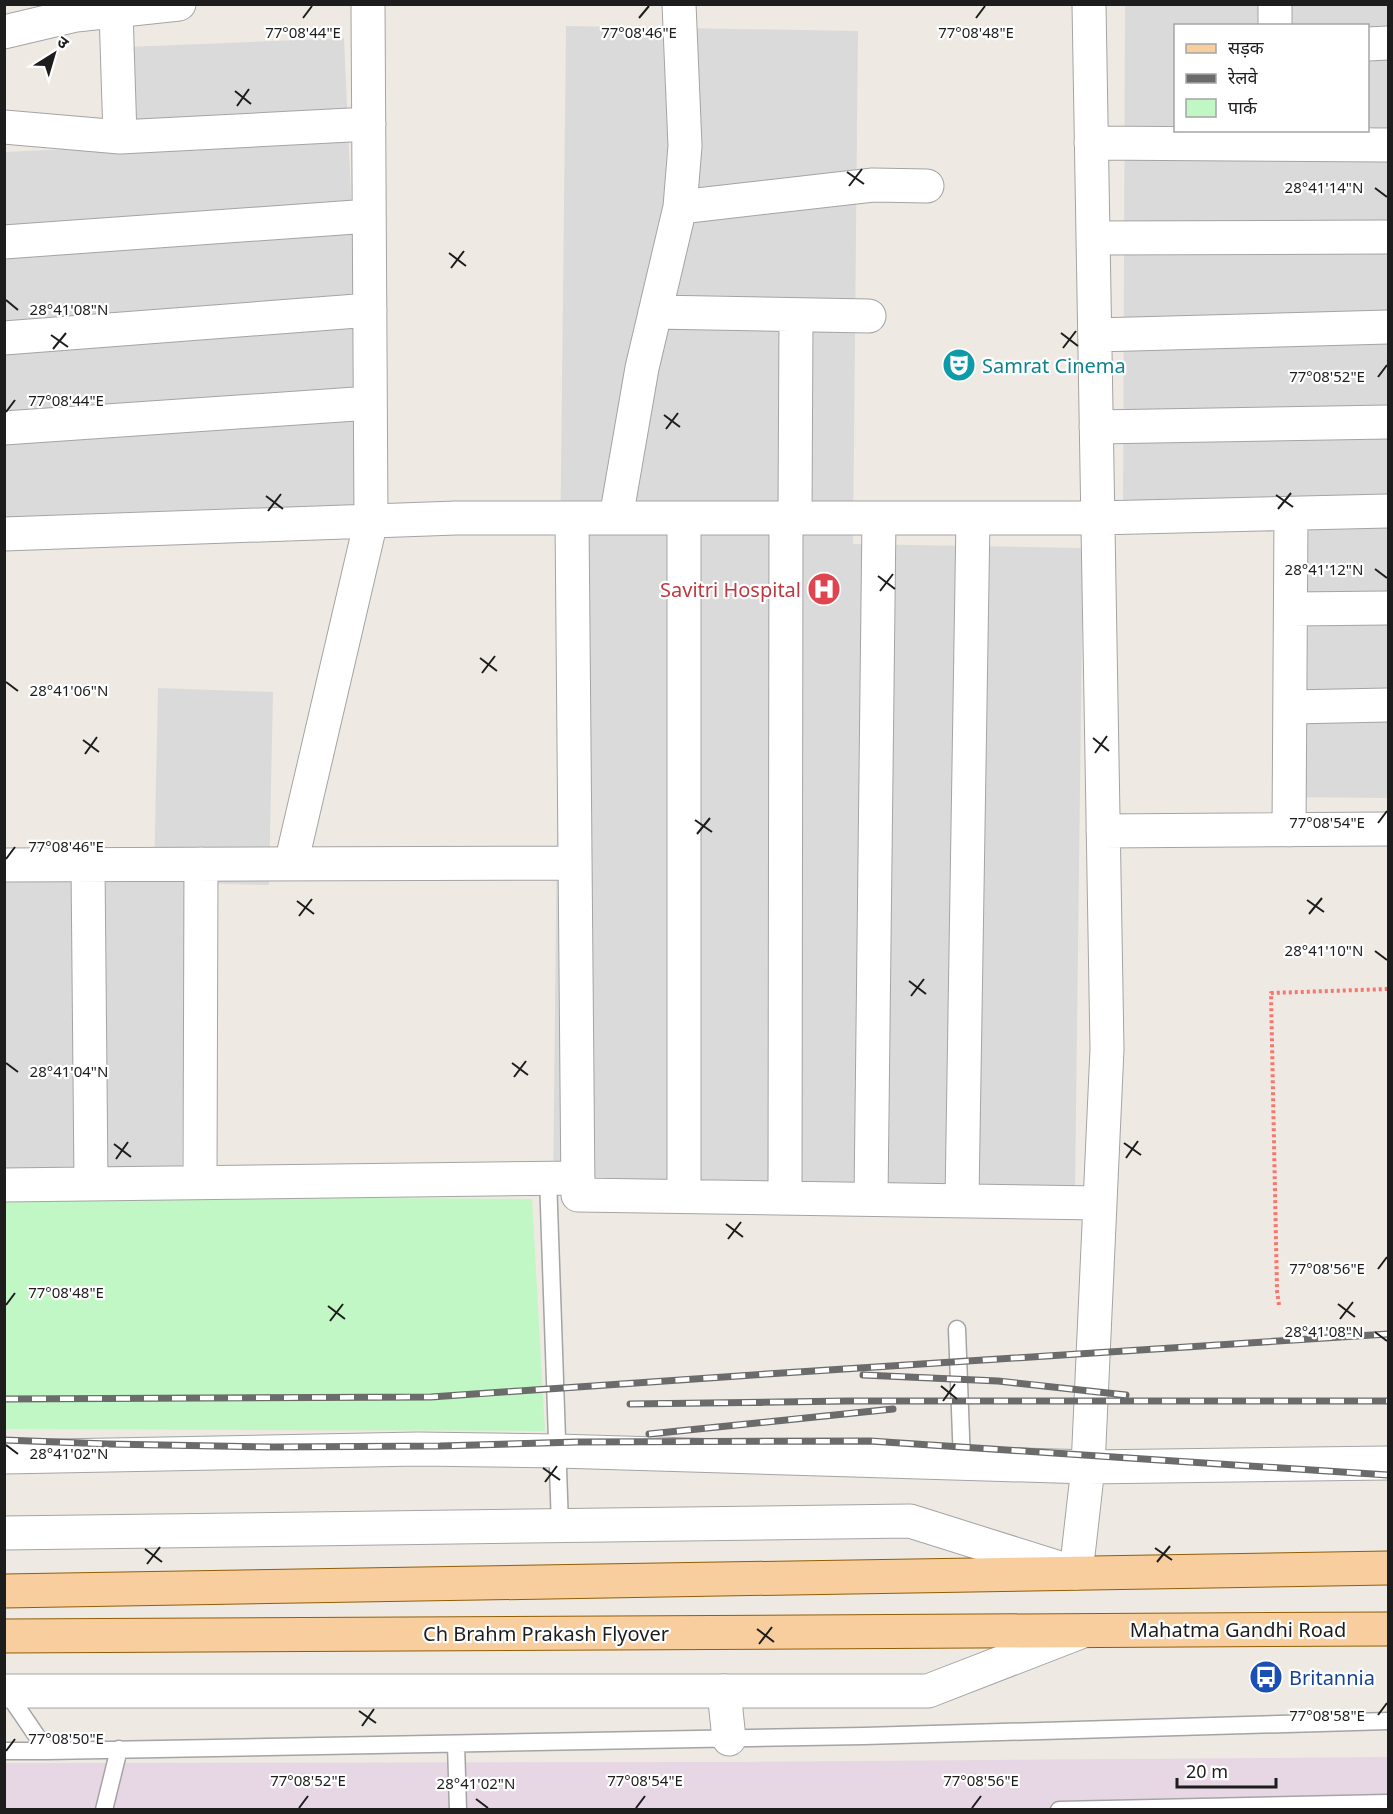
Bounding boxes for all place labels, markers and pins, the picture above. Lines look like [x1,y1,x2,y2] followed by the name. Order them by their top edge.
[941,347,977,383] theatre icon: Samrat Cinema
[982,352,1126,379] place label: Samrat Cinema
[806,571,842,607] hospital icon: Savitri Hospital
[660,576,801,603] place label: Savitri Hospital
[1248,1659,1284,1695] bus stop icon: Britannia
[1289,1664,1375,1691] place label: Britannia

